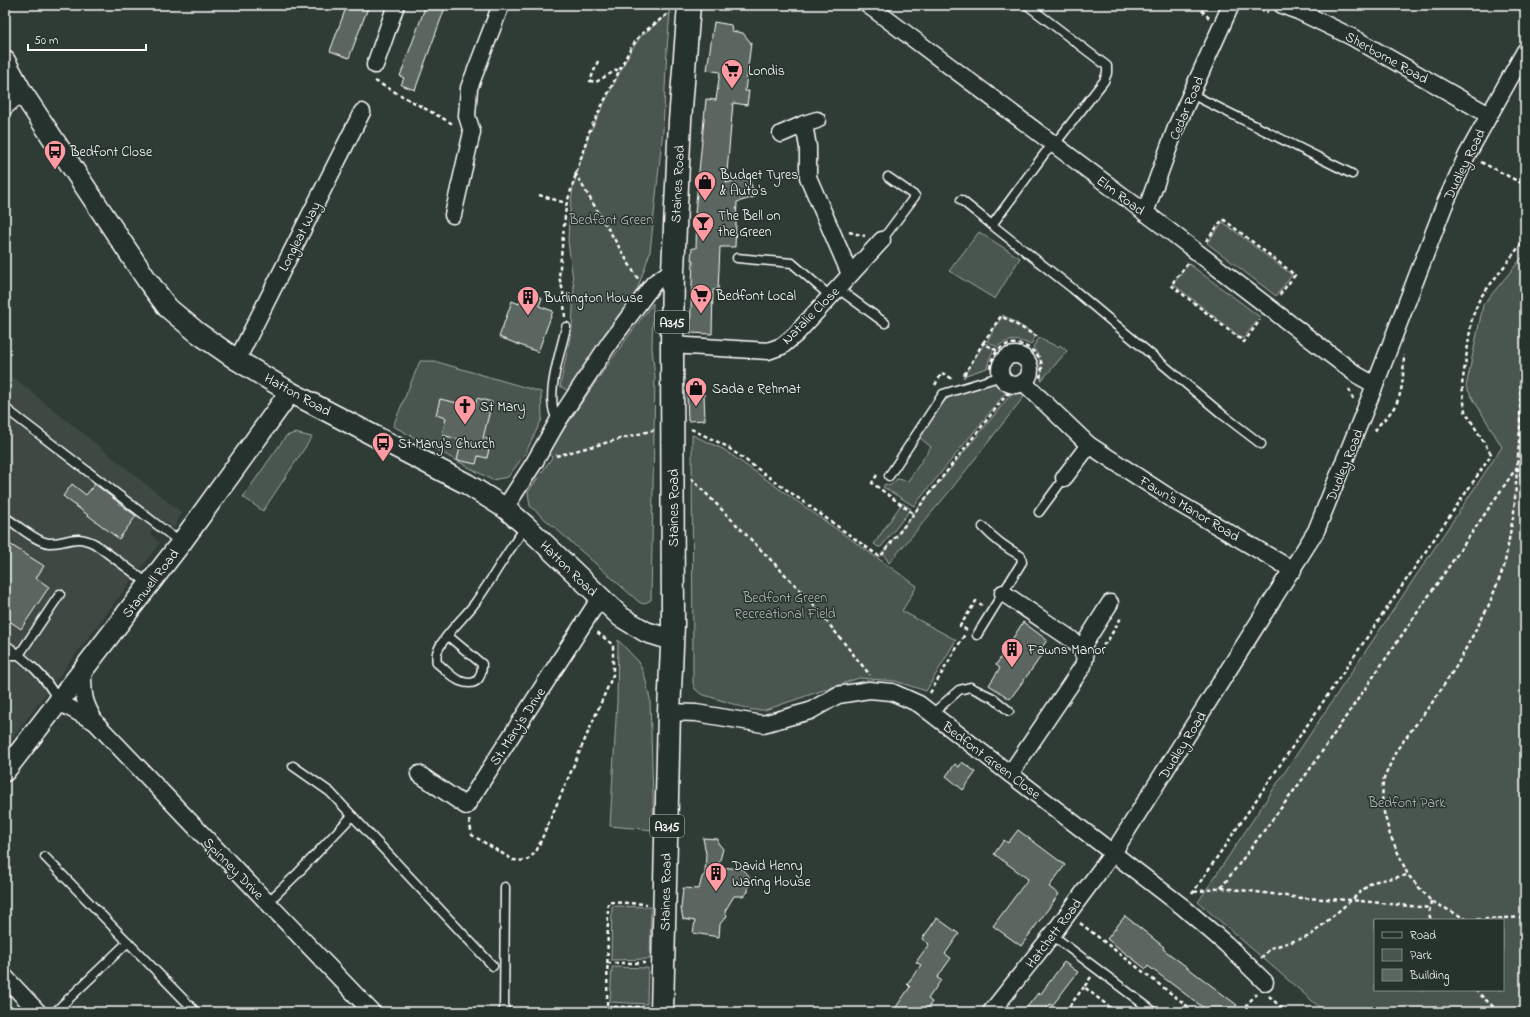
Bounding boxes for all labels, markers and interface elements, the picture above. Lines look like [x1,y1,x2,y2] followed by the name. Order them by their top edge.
[28,26,146,52] scale bar
[1341,27,1432,90] street label: Sherborne Road
[34,32,58,50] text: 50 m
[719,57,745,90] supermarket icon: Londis
[748,61,785,82] place label: Londis
[1164,73,1210,144] street label: Cedar Road
[1439,126,1493,205] street label: Dudley Road
[42,138,68,171] bus stop icon: Bedfont Close
[69,142,153,163] place label: Bedfont Close
[666,144,691,224] street label: Staines Road
[719,165,798,202] place label: Budget Tyres & Auto's
[692,169,718,202] shop icon: Budget Tyres & Auto's
[1092,171,1149,221] street label: Elm Road
[274,198,328,276] street label: Longleat Way
[718,206,781,243] place label: The Bell on the Green
[568,210,653,231] park label: Bedfont Green
[690,210,716,243] bar icon: The Bell on the Green
[688,282,714,315] supermarket icon: Bedfont Local
[777,282,845,350] street label: Natalie Close
[515,284,541,317] building icon: Burlington House
[715,286,796,307] place label: Bedfont Local
[543,288,644,310] place label: Burlington House
[655,311,689,333] road number: A315
[260,368,335,422] street label: Hatton Road
[683,375,709,408] shop icon: Sada e Rehmat
[712,379,801,400] place label: Sada e Rehmat
[452,393,478,426] church icon: St Mary
[480,397,526,419] place label: St Mary
[1321,426,1370,506] street label: Dudley Road
[370,430,396,463] bus stop icon: St Mary's Church
[398,434,495,456] place label: St Mary's Church
[664,469,685,547] street label: Staines Road
[1134,471,1243,548] street label: Fawn's Manor Road
[534,536,602,602] street label: Hatton Road
[118,545,185,623] street label: Stanwell Road
[734,588,836,625] park label: Bedfont Green Recreational Field
[999,636,1025,669] building icon: Fawns Manor
[1027,640,1107,661] place label: Fawns Manor
[485,683,553,771] street label: St. Mary's Drive
[1154,708,1213,785] street label: Dudley Road
[937,717,1045,806] street label: Bedfont Green Close
[1368,793,1446,814] park label: Bedfont Park
[650,815,684,837] road number: A315
[197,833,269,906] street label: Spinney Drive
[655,853,678,931] street label: Staines Road
[731,856,811,894] place label: David Henry Waring House
[703,860,729,893] building icon: David Henry Waring House
[1021,894,1088,973] street label: Hatchett Road
[1374,919,1504,991] legend
[1410,927,1436,945] text: Road
[1410,947,1432,965] text: Park
[1409,967,1449,986] text: Building

